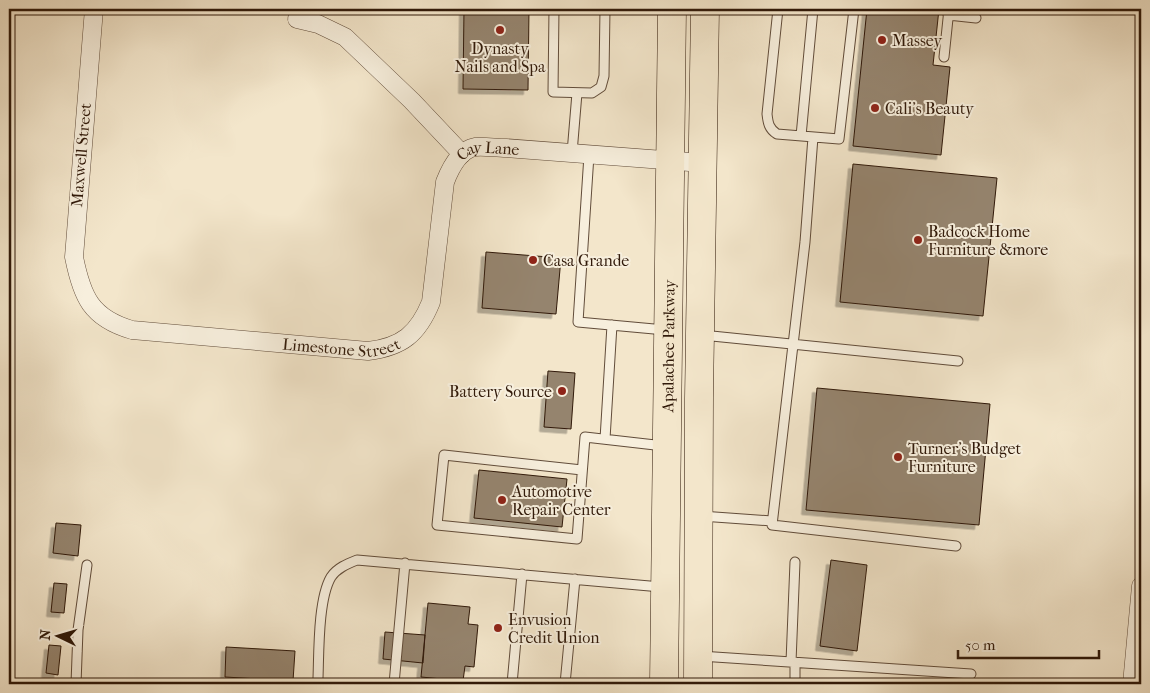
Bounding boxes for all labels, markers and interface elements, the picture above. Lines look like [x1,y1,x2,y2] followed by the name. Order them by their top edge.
[494,24,506,36] marker: Dynasty Nails and Spa
[892,31,943,50] place label: Massey
[876,34,888,46] marker: Massey
[455,39,546,76] place label: Dynasty Nails and Spa
[885,99,974,118] place label: Cali's Beauty
[67,102,95,208] street label: Maxwell Street
[869,102,881,114] marker: Cali's Beauty
[452,137,520,164] street label: Cay Lane
[928,222,1048,259] place label: Badcock Home Furniture &more
[912,234,924,246] marker: Badcock Home Furniture &more
[543,251,629,270] place label: Casa Grande
[527,254,539,266] marker: Casa Grande
[658,279,678,413] street label: Apalachee Parkway
[282,334,403,361] street label: Limestone Street
[449,382,552,401] place label: Battery Source
[556,385,568,397] marker: Battery Source
[908,439,1021,476] place label: Turner's Budget Furniture
[892,451,904,463] marker: Turner's Budget Furniture
[511,482,611,519] place label: Automotive Repair Center
[496,494,508,506] marker: Automotive Repair Center
[32,610,82,660] north arrow
[508,610,600,647] place label: Envusion Credit Union
[492,622,504,634] marker: Envusion Credit Union
[958,628,1099,660] scale bar
[37,629,55,641] text: N
[965,636,996,654] text: 50 m

